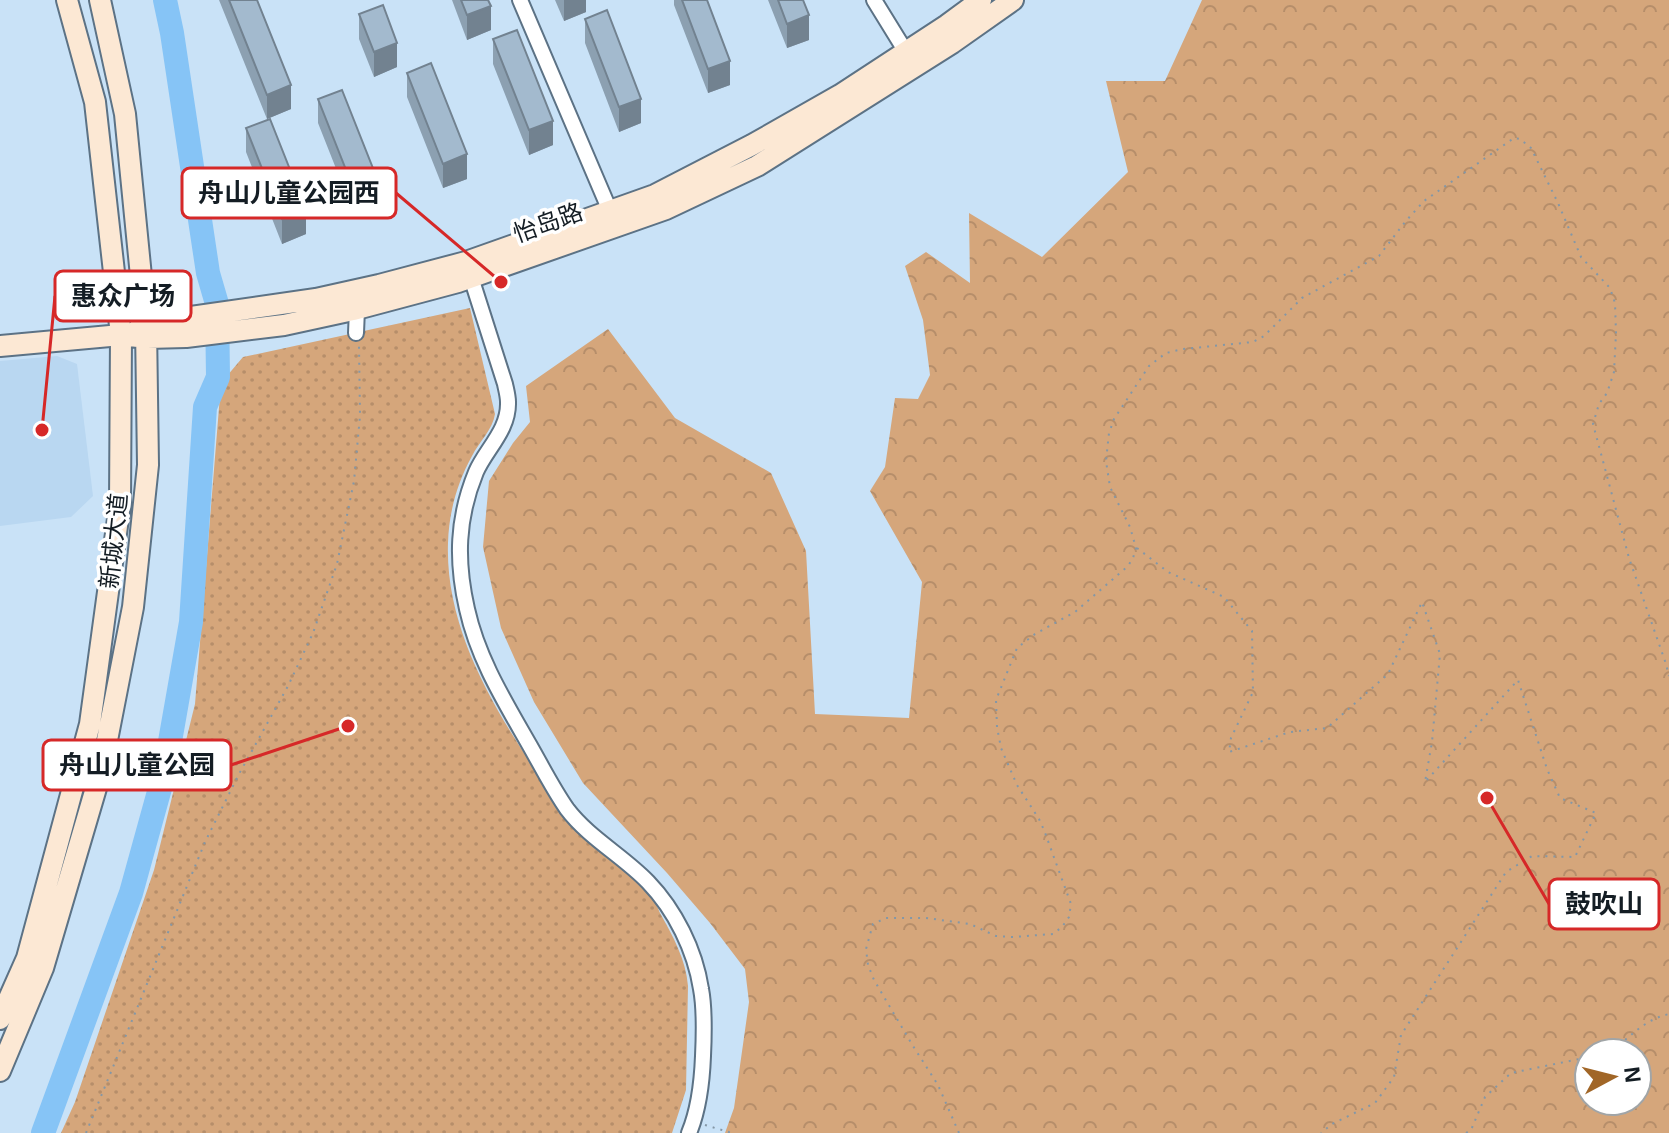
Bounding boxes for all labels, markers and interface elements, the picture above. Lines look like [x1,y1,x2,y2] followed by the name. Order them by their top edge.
[182,168,396,218] callout: 舟山儿童公园西
[198,178,380,208] text: 舟山儿童公园西
[509,198,586,248] street label: 怡岛路
[55,271,191,321] callout: 惠众广场
[71,281,175,311] text: 惠众广场
[95,492,132,590] street label: 新城大道
[43,740,231,790] callout: 舟山儿童公园
[59,750,215,780] text: 舟山儿童公园
[1549,879,1659,929] callout: 鼓吹山
[1565,889,1643,919] text: 鼓吹山
[1573,1037,1653,1117] north arrow
[1619,1065,1646,1084] text: N

